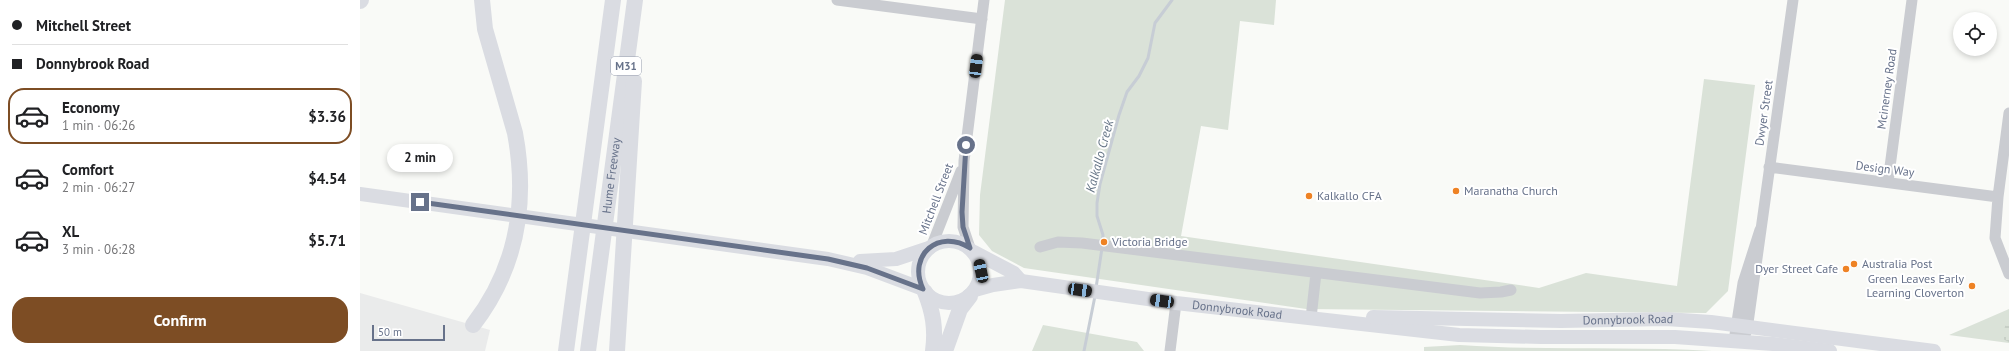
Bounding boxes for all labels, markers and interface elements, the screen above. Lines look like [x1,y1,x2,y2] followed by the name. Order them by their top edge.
[1953,12,1997,56] map controls
[1953,12,1997,56] button: locate
[36,16,131,35] text: Mitchell Street
[1873,48,1900,130] street label: Mcinerney Road
[969,53,983,79] car
[36,54,149,73] text: Donnybrook Road
[611,57,641,75] road number: M31
[1751,79,1776,147] street label: Dwyer Street
[14,98,50,134] icon: car
[62,98,120,117] text: Economy
[308,107,346,126] text: $3.36
[62,117,135,134] text: 1 min · 06:26
[1082,117,1118,194] water label: Kalkallo Creek
[599,136,624,214] street label: Hume Freeway
[957,136,975,154] route start
[387,144,453,172] callout: 2 min
[404,149,436,166] text: 2 min
[1855,157,1916,180] street label: Design Way
[14,160,50,196] icon: car
[62,160,114,179] text: Comfort
[915,161,956,237] street label: Mitchell Street
[308,169,346,188] text: $4.54
[62,179,135,196] text: 2 min · 06:27
[1464,183,1558,198] place label: Maranatha Church
[1451,186,1461,196] marker: Maranatha Church
[1317,188,1382,203] place label: Kalkallo CFA
[1304,191,1314,201] marker: Kalkallo CFA
[411,193,429,211] route end
[14,222,50,258] icon: car
[62,222,79,241] text: XL
[308,231,346,250] text: $5.71
[1111,234,1188,249] place label: Victoria Bridge
[1099,237,1109,247] marker: Victoria Bridge
[62,241,135,258] text: 3 min · 06:28
[1862,256,1932,271] place label: Australia Post
[973,258,989,284] car
[1849,259,1859,269] marker: Australia Post
[1755,261,1838,276] place label: Dyer Street Cafe
[1841,264,1851,274] marker: Dyer Street Cafe
[1867,271,1964,300] place label: Green Leaves Early Learning Cloverton
[1967,281,1977,291] marker: Green Leaves Early Learning Cloverton
[1067,282,1093,298] car
[1149,293,1175,309] car
[12,297,348,343] button: Confirm
[1191,297,1283,322] street label: Donnybrook Road
[1583,311,1674,328] street label: Donnybrook Road
[372,323,445,342] scale bar
[378,325,402,339] text: 50 m

